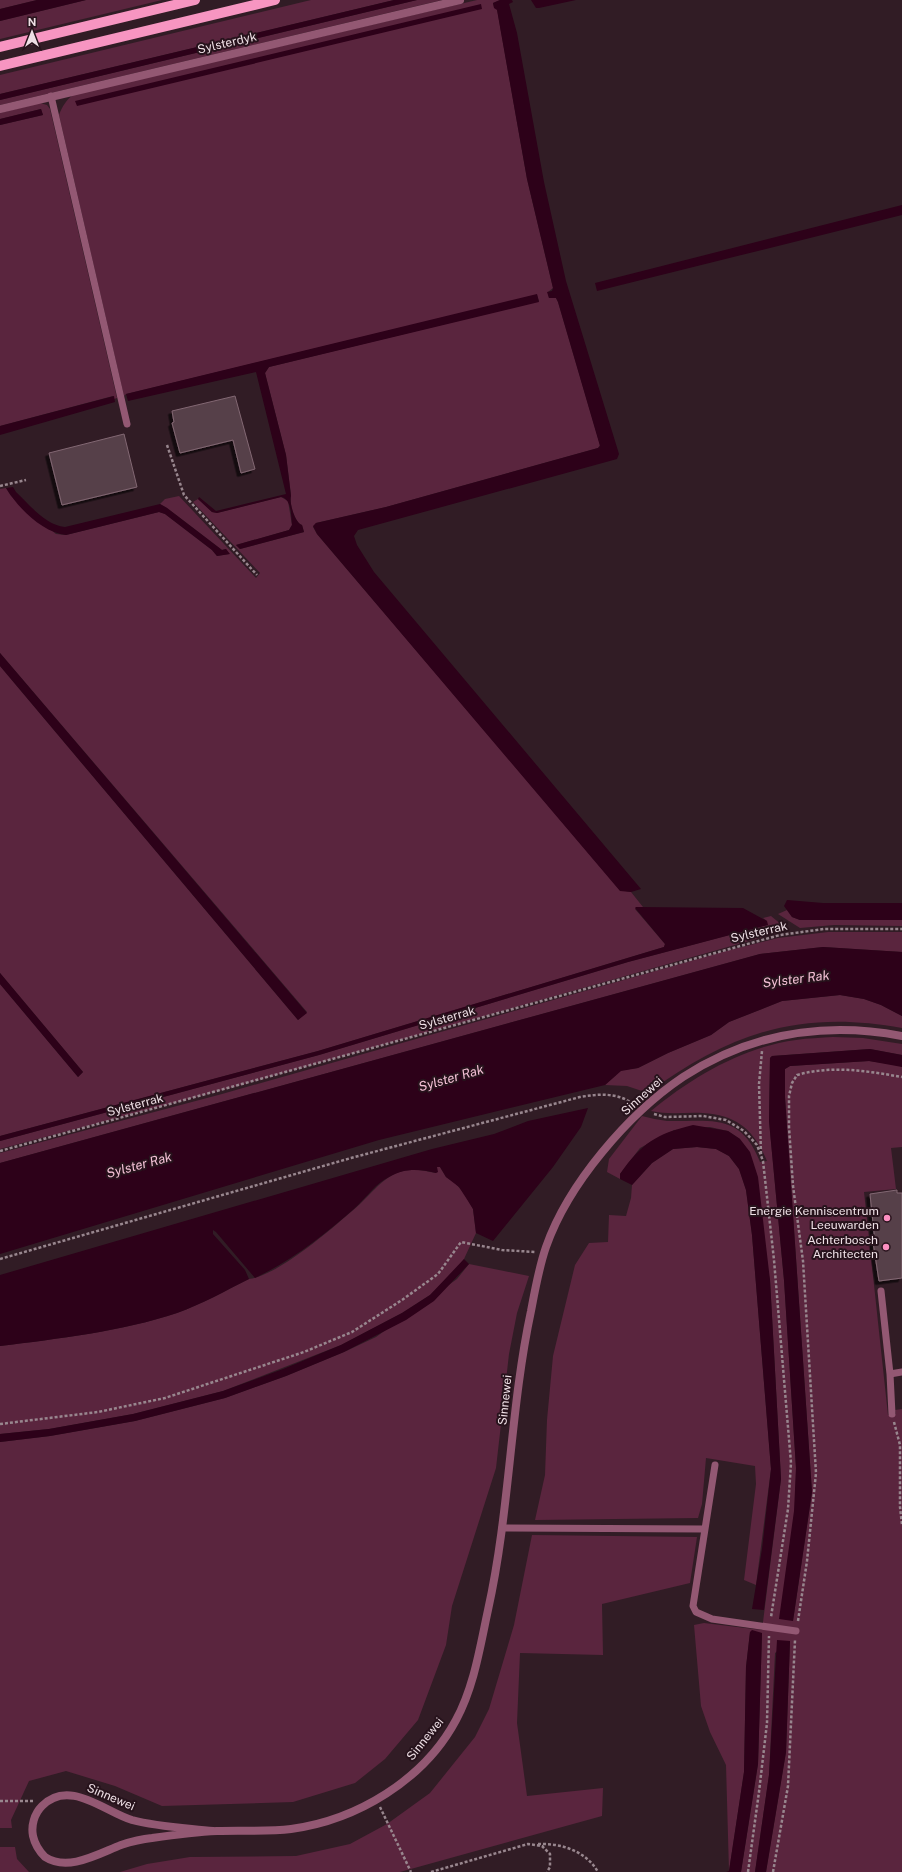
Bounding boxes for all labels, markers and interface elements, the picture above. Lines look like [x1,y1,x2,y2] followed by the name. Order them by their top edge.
[12,12,52,52] north arrow
[28,16,36,28] text: N
[196,29,258,57] street label: Sylsterdyk
[729,919,789,945] street label: Sylsterrak
[762,967,830,991] water label: Sylster Rak
[417,1003,477,1033] street label: Sylsterrak
[417,1062,485,1094] water label: Sylster Rak
[618,1074,666,1118] street label: Sinnewei
[105,1091,165,1119] street label: Sylsterrak
[105,1149,173,1181] water label: Sylster Rak
[749,1204,879,1232] place label: Energie Kenniscentrum Leeuwarden
[882,1213,892,1223] marker: Energie Kenniscentrum Leeuwarden
[807,1233,878,1261] place label: Achterbosch Architecten
[881,1242,891,1252] marker: Achterbosch Architecten
[495,1374,515,1426] street label: Sinnewei
[404,1715,446,1763] street label: Sinnewei
[85,1781,137,1813] street label: Sinnewei

